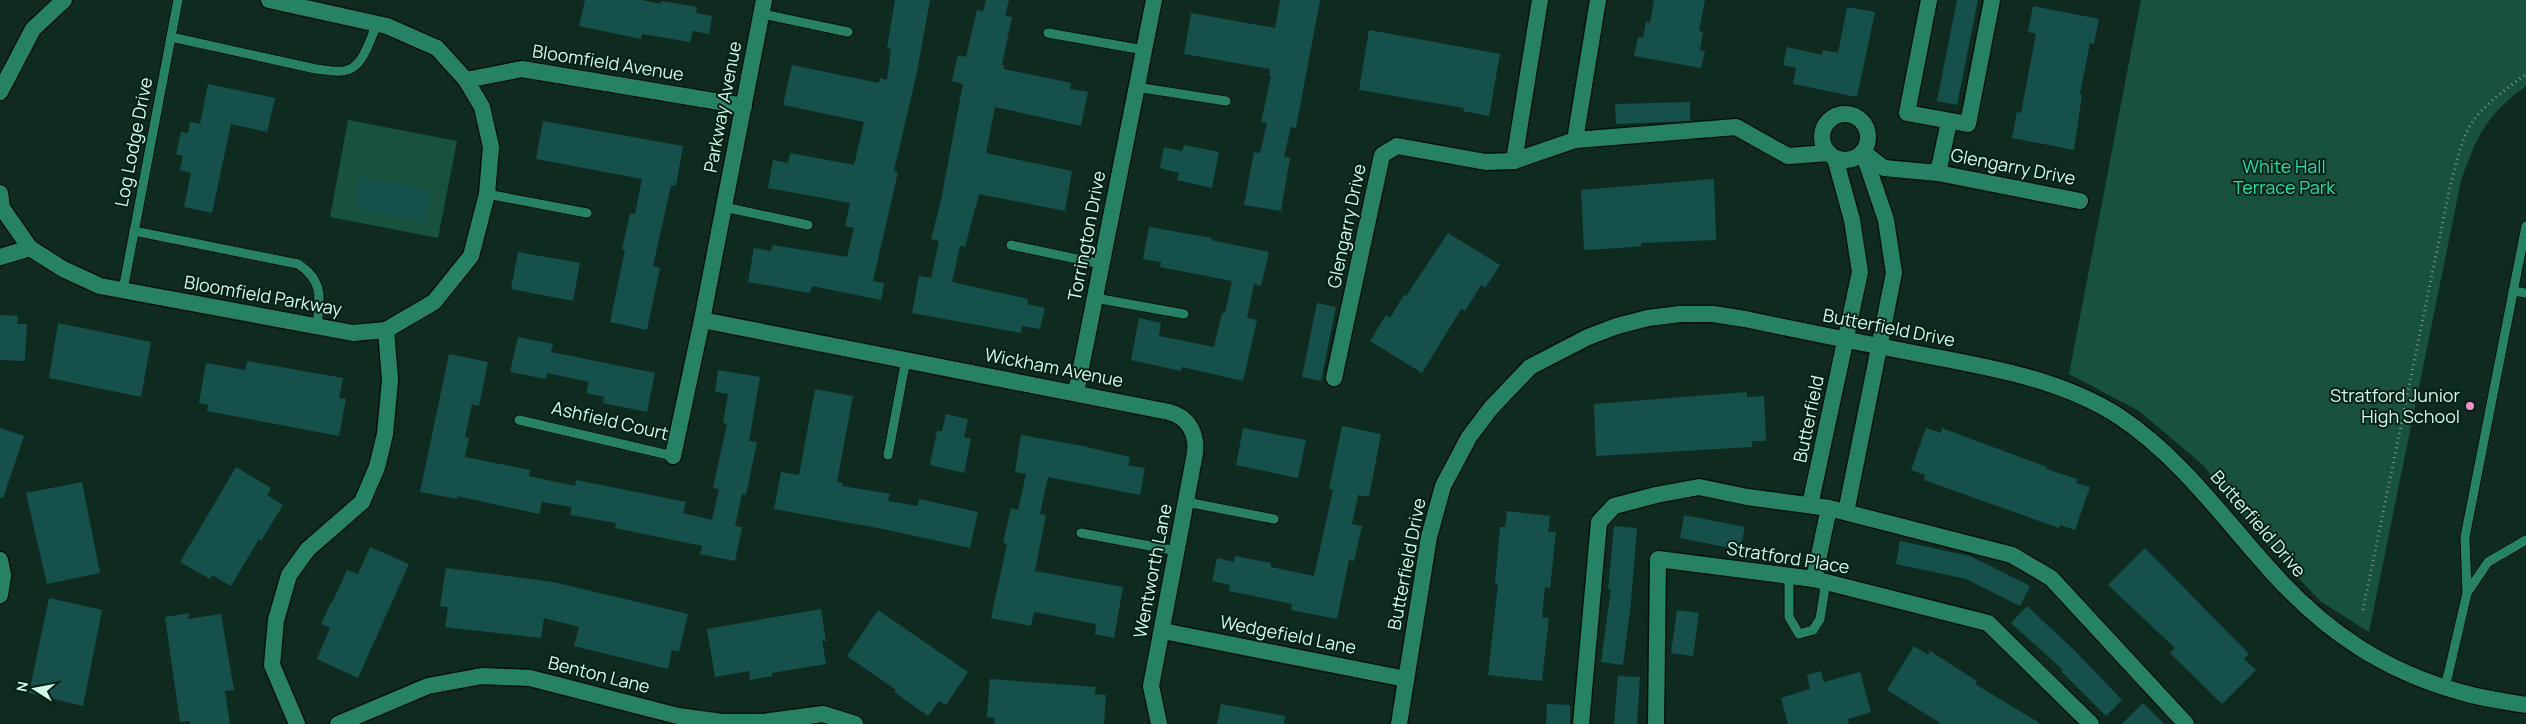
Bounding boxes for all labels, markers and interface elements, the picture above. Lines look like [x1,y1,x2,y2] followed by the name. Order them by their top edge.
[531,38,686,86] street label: Bloomfield Avenue
[698,39,747,175] street label: Parkway Avenue
[109,75,157,209] street label: Log Lodge Drive
[1949,142,2078,190] street label: Glengarry Drive
[2233,154,2336,199] park label: White Hall Terrace Park
[1321,161,1371,290] street label: Glengarry Drive
[1062,169,1110,303] street label: Torrington Drive
[182,269,344,321] street label: Bloomfield Parkway
[1821,302,1957,352] street label: Butterfield Drive
[983,342,1126,392] street label: Wickham Avenue
[1787,373,1829,464] street label: Butterfield
[2330,383,2461,428] place label: Stratford Junior High School
[549,395,671,445] street label: Ashfield Court
[2464,400,2476,412] marker: Stratford Junior High School
[2206,465,2312,582] street label: Butterfield Drive
[1381,496,1431,632] street label: Butterfield Drive
[1127,502,1177,640] street label: Wentworth Lane
[1725,535,1851,579] street label: Stratford Place
[1218,609,1358,659] street label: Wedgefield Lane
[546,650,653,698] street label: Benton Lane
[10,664,60,714] north arrow
[11,680,32,693] text: N

